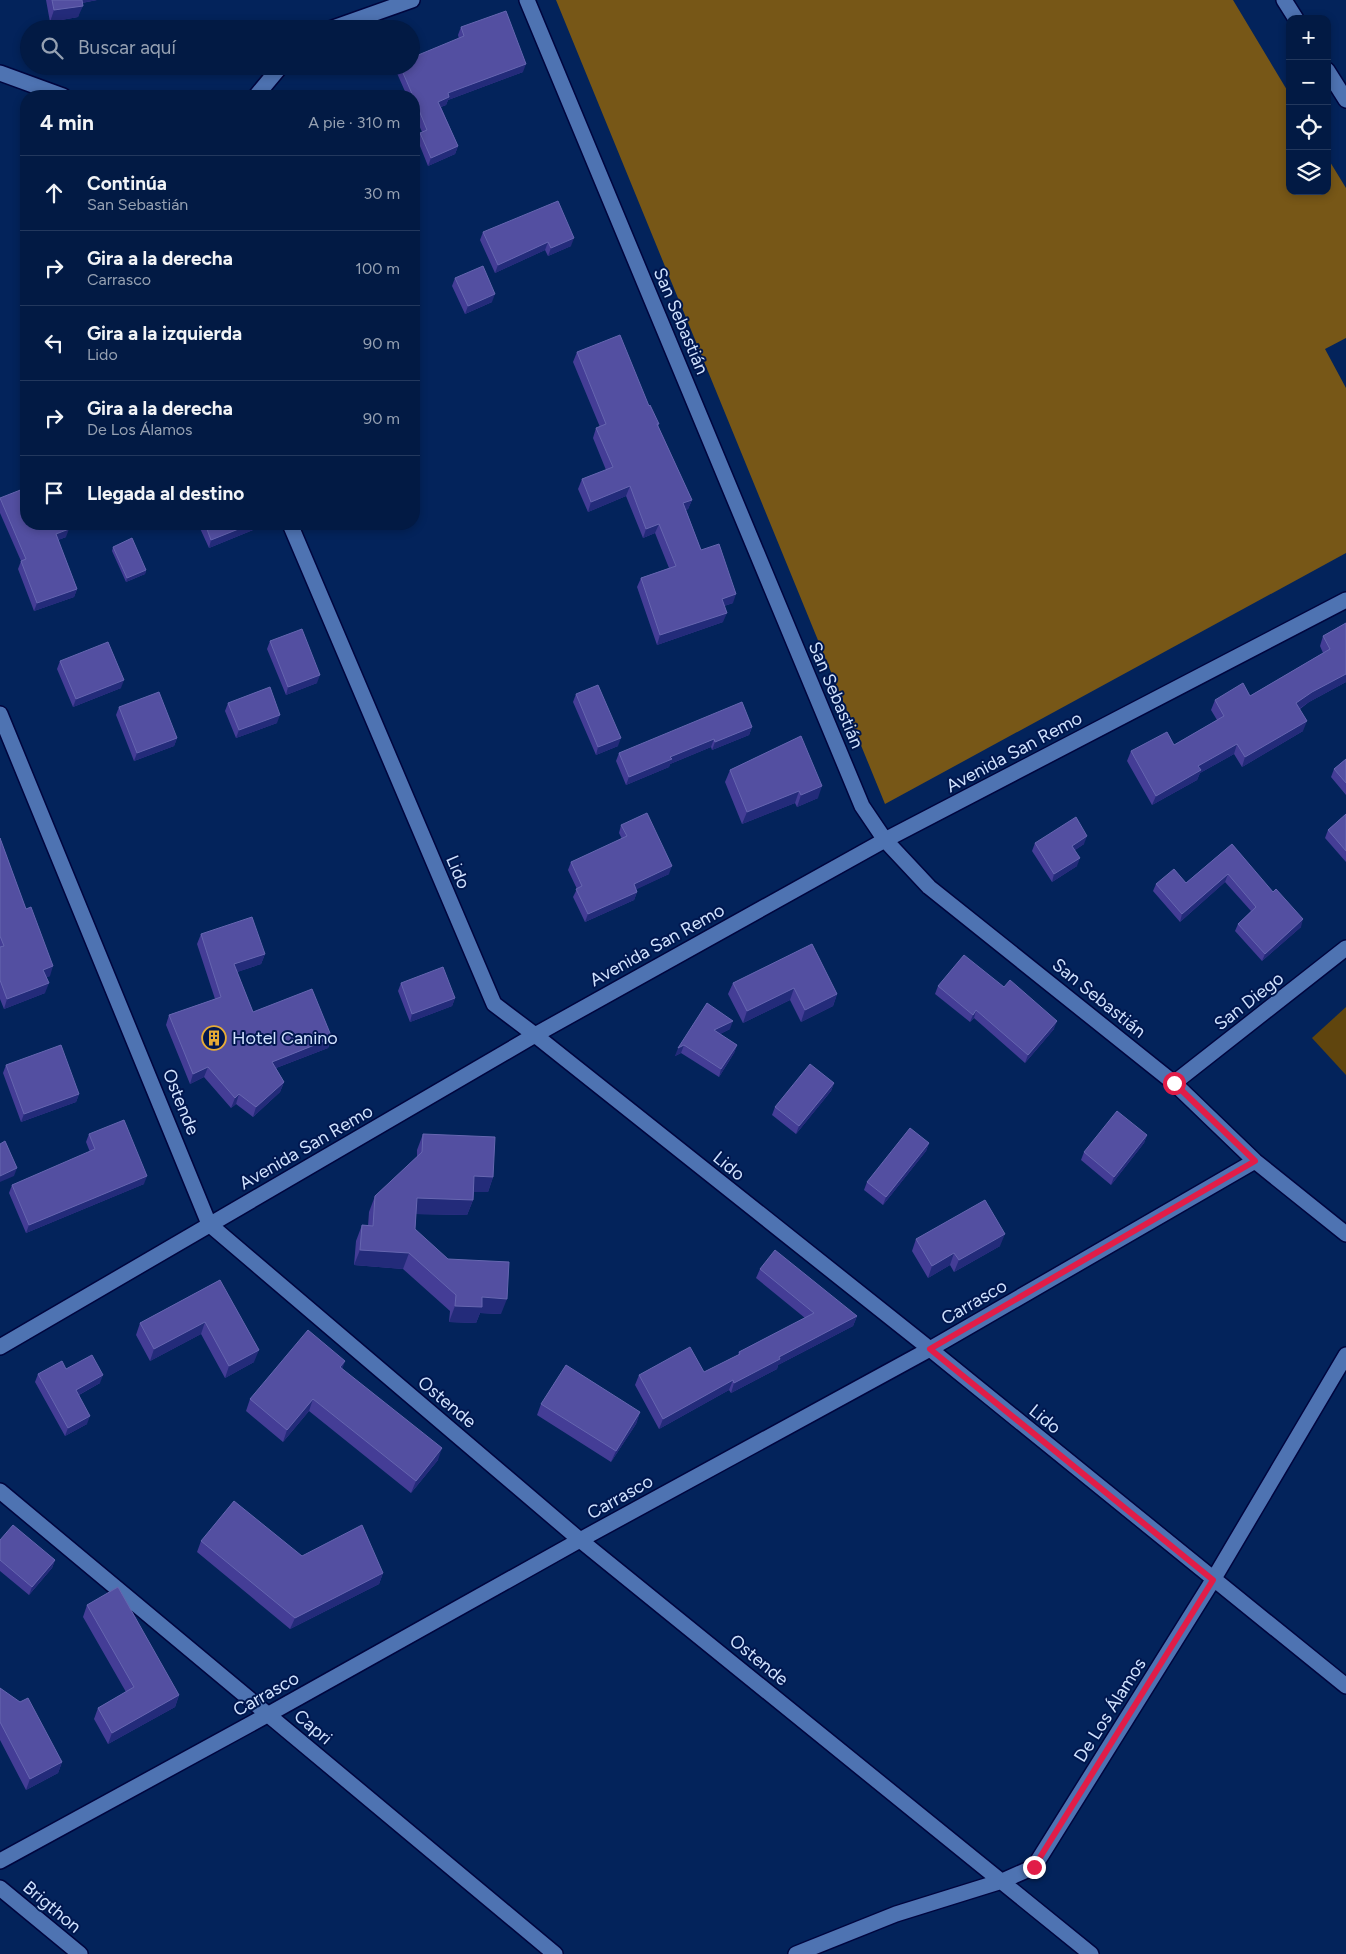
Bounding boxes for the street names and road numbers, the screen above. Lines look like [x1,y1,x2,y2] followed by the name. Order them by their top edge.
[649,264,713,378] street label: San Sebastián
[804,638,868,752] street label: San Sebastián
[942,707,1086,797] street label: Avenida San Remo
[441,852,475,892] street label: Lido
[586,899,728,991] street label: Avenida San Remo
[1048,954,1150,1042] street label: San Sebastián
[1210,967,1288,1035] street label: San Diego
[158,1066,204,1138] street label: Ostende
[235,1100,377,1194] street label: Avenida San Remo
[709,1147,749,1185] street label: Lido
[937,1274,1011,1330] street label: Carrasco
[413,1371,481,1433] street label: Ostende
[1025,1400,1065,1438] street label: Lido
[583,1470,657,1524] street label: Carrasco
[725,1630,793,1690] street label: Ostende
[1069,1654,1151,1766] street label: De Los Álamos
[229,1667,303,1721] street label: Carrasco
[289,1705,337,1749] street label: Capri
[18,1876,86,1938] street label: Brigthon

